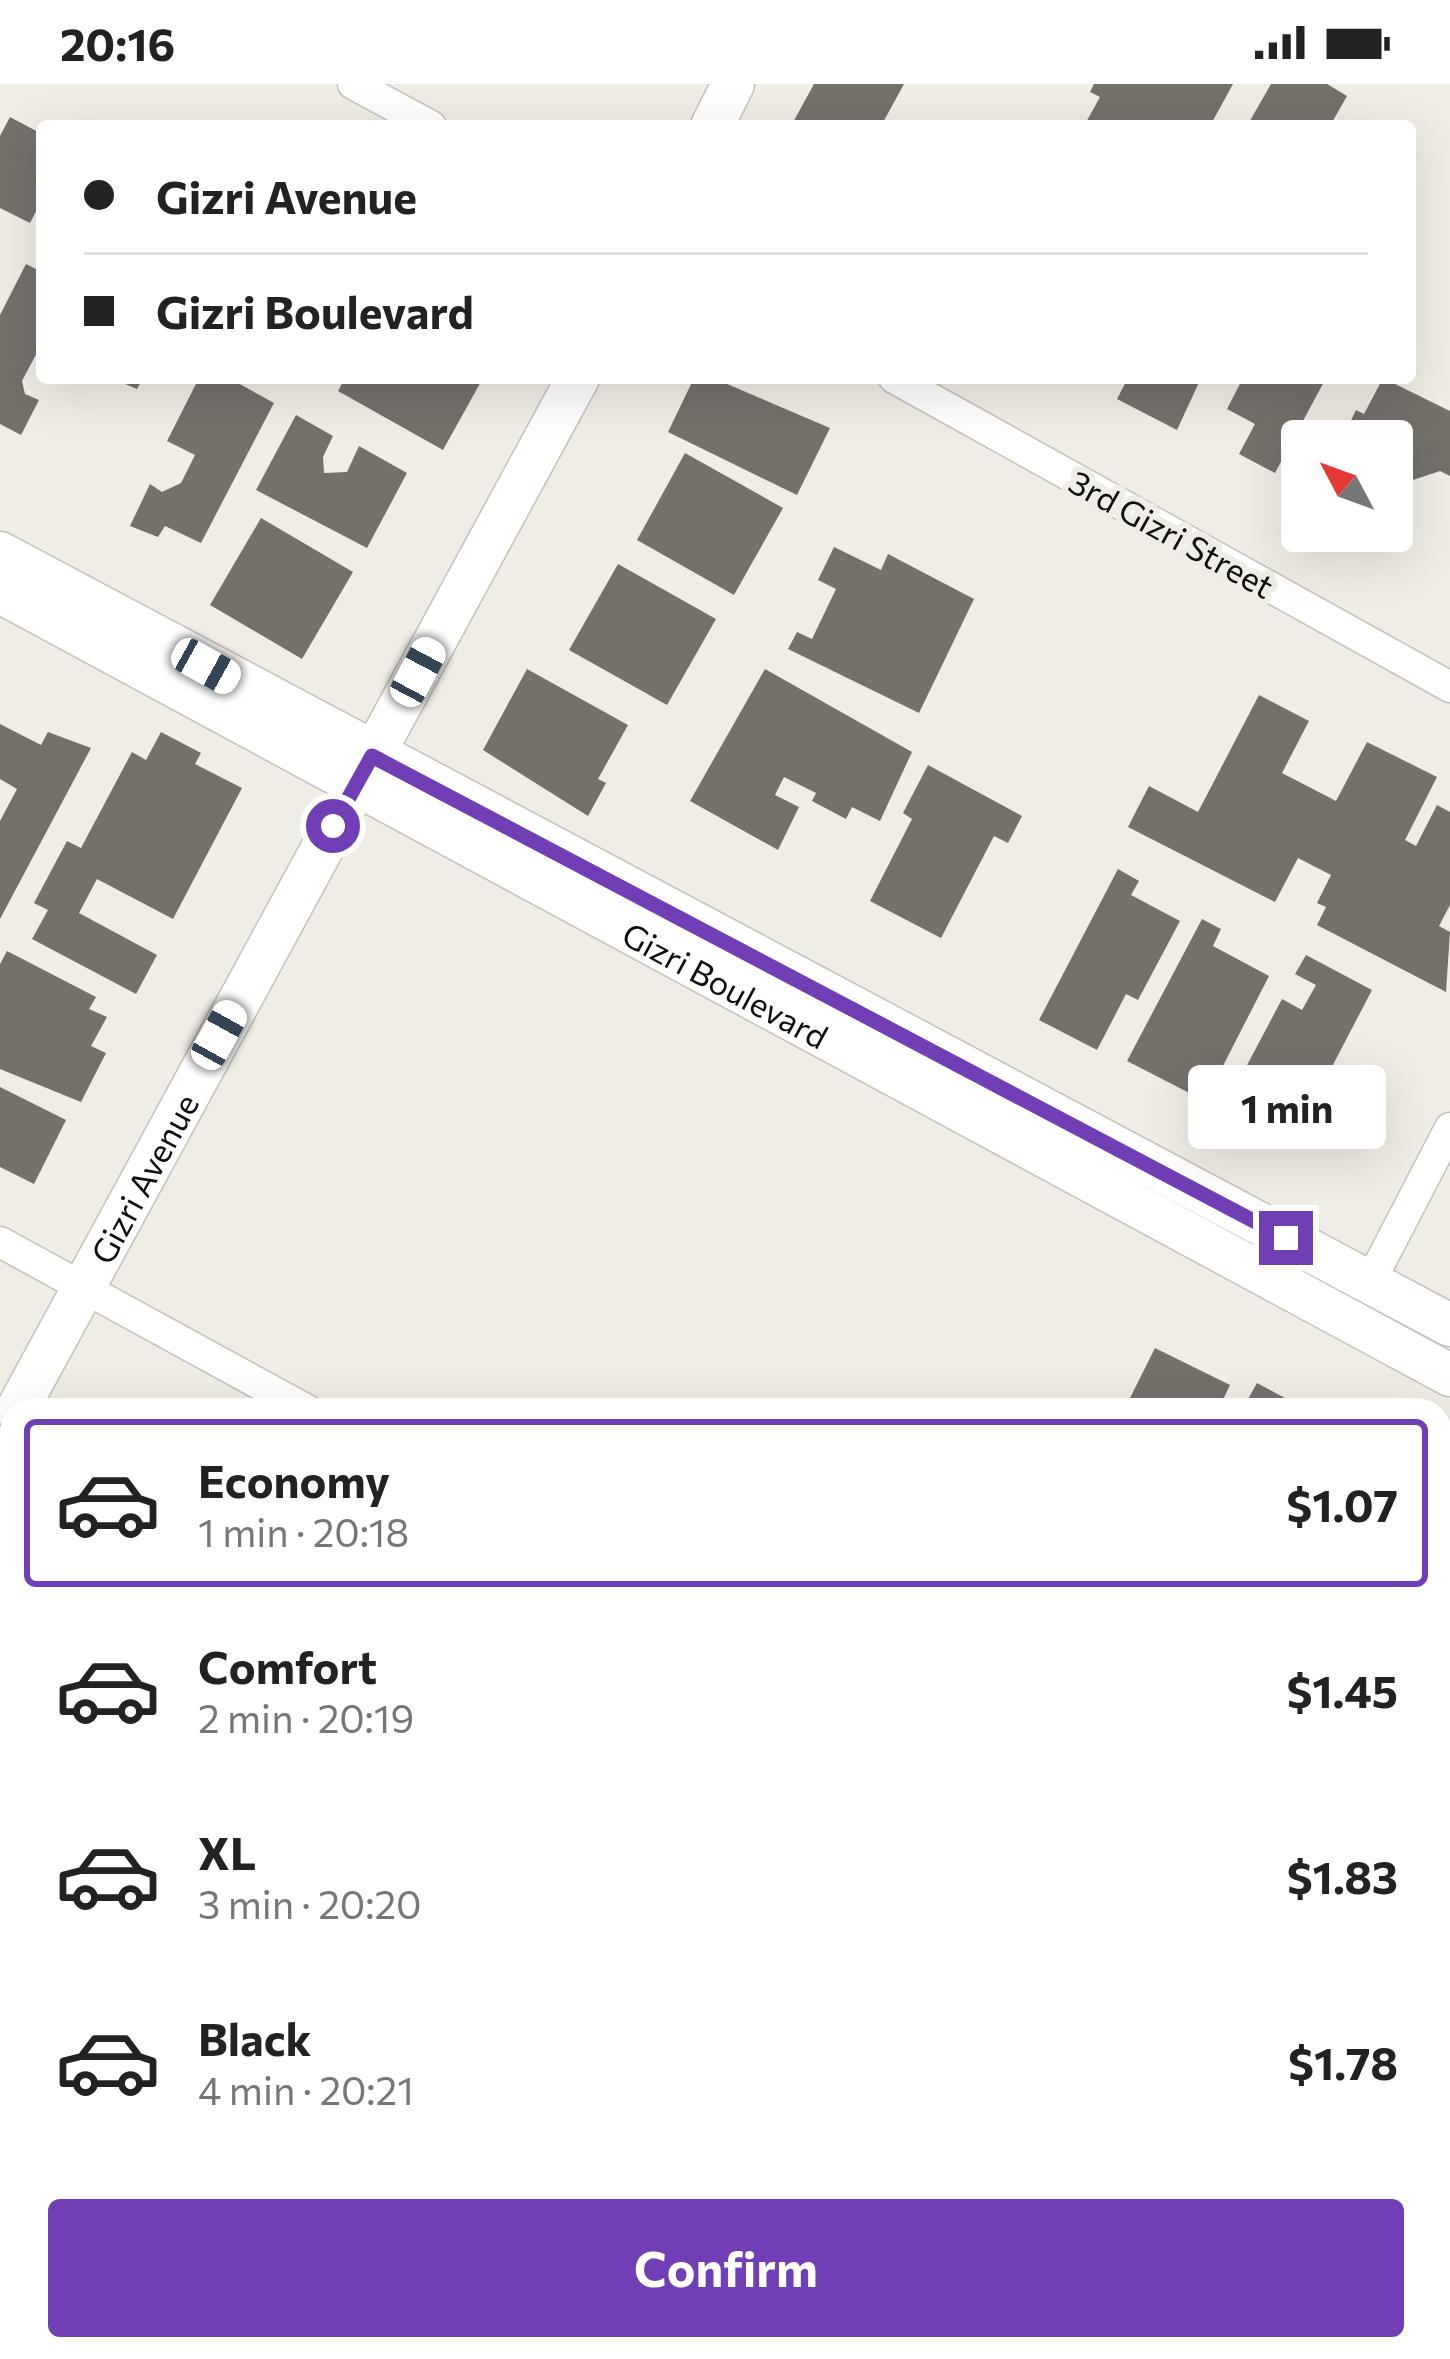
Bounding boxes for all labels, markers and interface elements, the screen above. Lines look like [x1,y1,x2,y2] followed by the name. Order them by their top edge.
[60,15,175,70] text: 20:16
[156,168,417,223] text: Gizri Avenue
[156,283,474,338] text: Gizri Boulevard
[1281,420,1413,552] north arrow
[1281,420,1413,552] map controls
[1063,460,1281,606] street label: 3rd Gizri Street
[385,632,451,712] car
[166,633,246,699] car
[306,799,360,853] route start
[616,912,836,1056] street label: Gizri Boulevard
[186,995,252,1075] car
[1187,1064,1385,1148] callout: 1 min
[1241,1083,1333,1131] text: 1 min
[80,1086,206,1270] street label: Gizri Avenue
[1259,1211,1313,1265] route end
[54,1449,162,1557] icon: car
[198,1452,390,1507] text: Economy
[1286,1476,1398,1531] text: $1.07
[198,1507,409,1555] text: 1 min · 20:18
[54,1635,162,1743] icon: car
[198,1638,377,1693] text: Comfort
[1286,1662,1398,1717] text: $1.45
[198,1693,414,1741] text: 2 min · 20:19
[54,1821,162,1929] icon: car
[198,1824,256,1879] text: XL
[1287,1848,1398,1903] text: $1.83
[198,1879,421,1927] text: 3 min · 20:20
[54,2007,162,2115] icon: car
[198,2010,311,2065] text: Black
[1288,2034,1398,2089] text: $1.78
[198,2065,414,2113] text: 4 min · 20:21
[48,2199,1404,2337] button: Confirm

